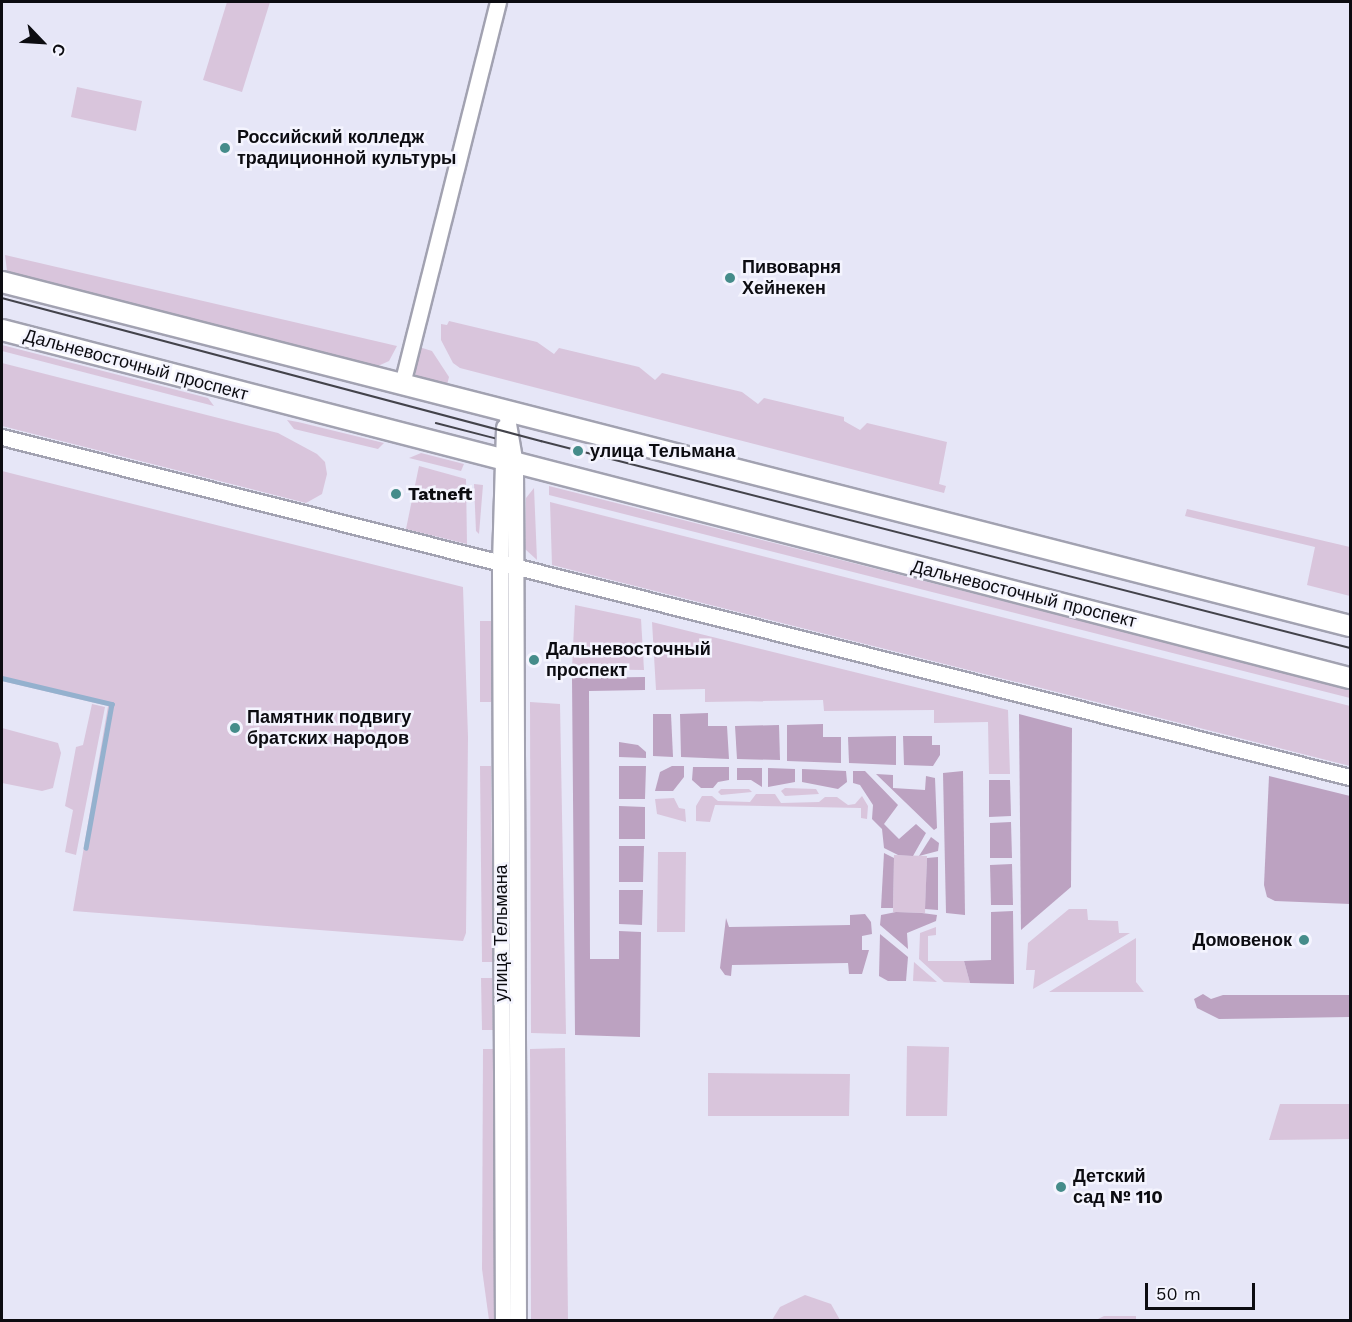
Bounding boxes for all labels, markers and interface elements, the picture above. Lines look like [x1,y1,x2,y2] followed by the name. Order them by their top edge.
[12,12,72,72] north arrow
[48,41,70,59] text: С
[237,127,456,170] place label: Российский колледж традиционной культуры
[218,141,232,155] marker: Российский колледж традиционной культуры
[742,257,841,300] place label: Пивоварня Хейнекен
[723,271,737,285] marker: Пивоварня Хейнекен
[21,325,251,405] street label: Дальневосточный проспект
[590,440,735,462] place label: улица Тельмана
[571,444,585,458] marker: улица Тельмана
[408,483,472,505] place label: Tatneft
[389,487,403,501] marker: Tatneft
[909,556,1139,632] street label: Дальневосточный проспект
[546,639,711,682] place label: Дальневосточный проспект
[527,653,541,667] marker: Дальневосточный проспект
[247,707,411,750] place label: Памятник подвигу братских народов
[228,721,242,735] marker: Памятник подвигу братских народов
[490,864,512,1002] street label: улица Тельмана
[1192,929,1292,951] place label: Домовенок
[1297,933,1311,947] marker: Домовенок
[1073,1166,1163,1208] place label: Детский сад № 110
[1054,1180,1068,1194] marker: Детский сад № 110
[1148,1271,1258,1309] scale bar
[1156,1283,1201,1304] text: 50 m

